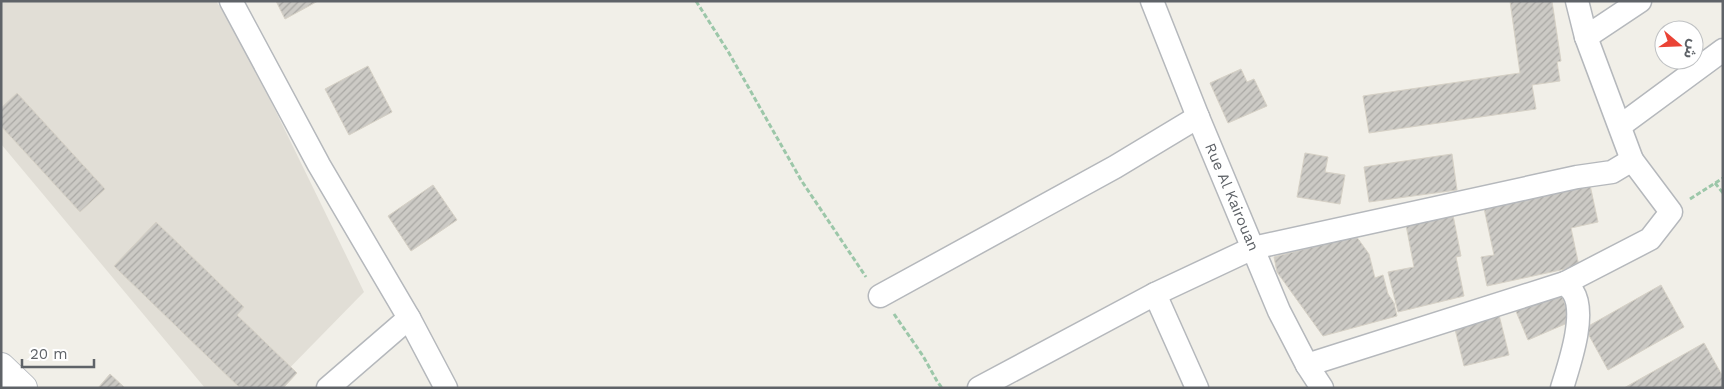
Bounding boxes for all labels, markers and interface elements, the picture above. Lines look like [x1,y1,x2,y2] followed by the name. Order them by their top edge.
[1654,20,1704,70] north arrow
[1681,38,1702,61] text: ش
[1201,140,1263,254] street label: Rue Al Kairouan
[22,336,95,368] scale bar
[30,345,68,363] text: 20 m

